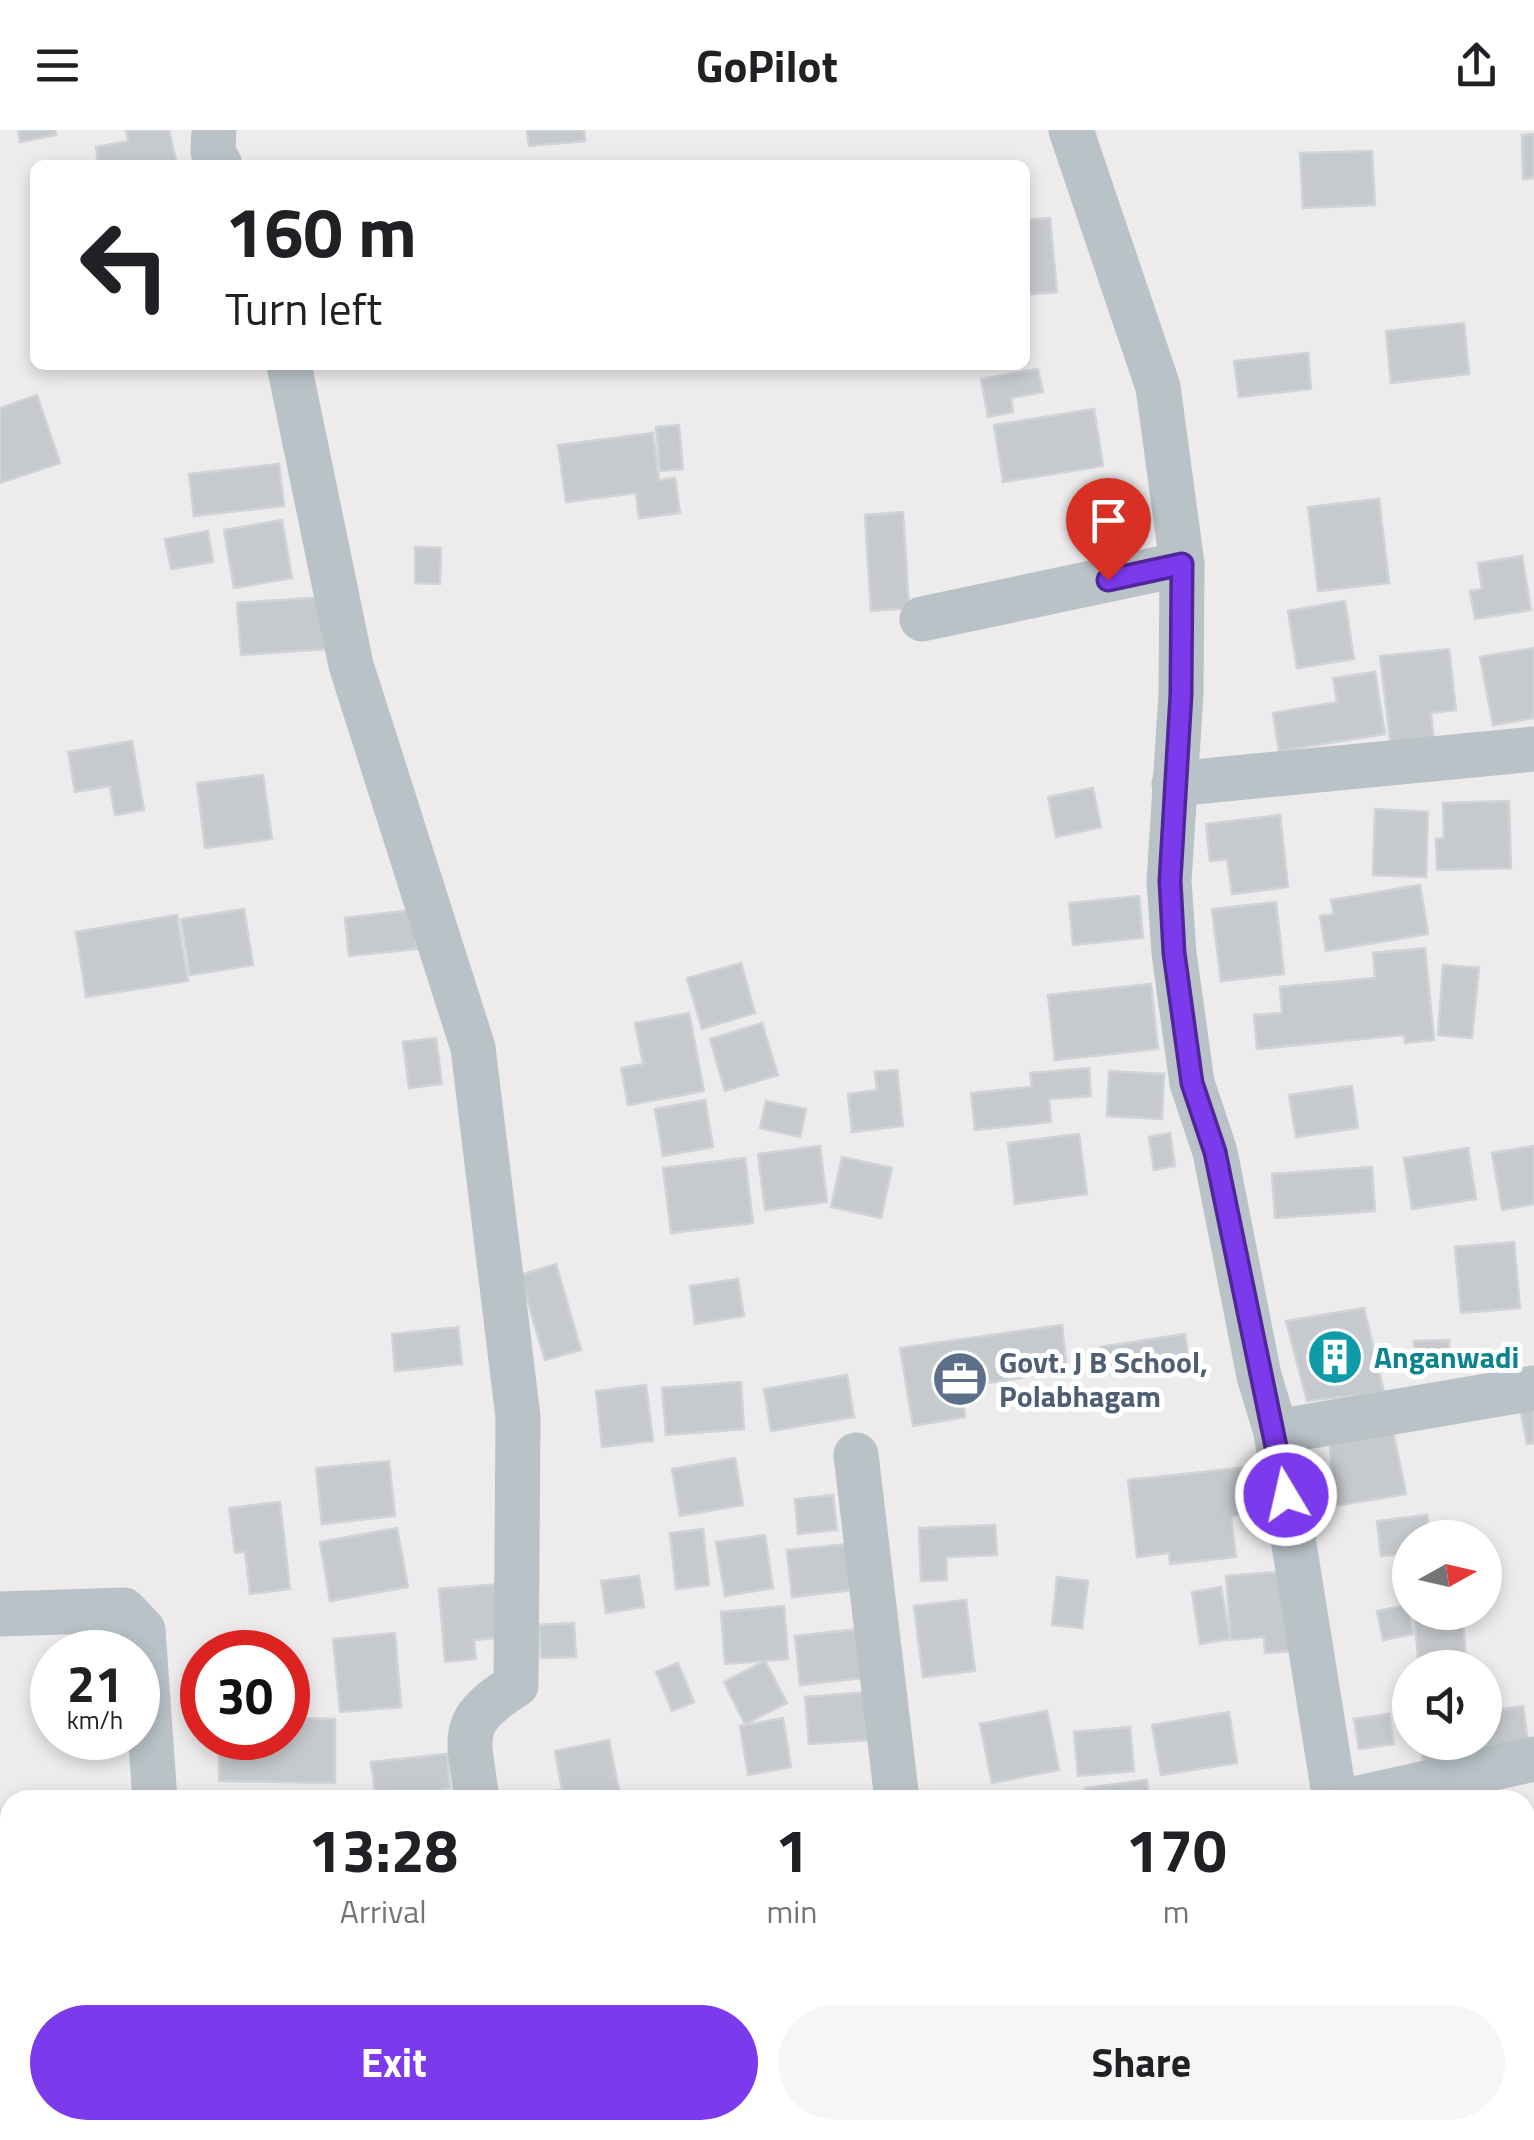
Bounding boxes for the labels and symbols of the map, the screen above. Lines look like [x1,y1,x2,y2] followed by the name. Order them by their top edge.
[1066,478,1151,581] pin
[1305,1327,1365,1387] building icon: Anganwadi
[1374,1334,1519,1380] place label: Anganwadi
[999,1339,1208,1419] place label: Govt. J B School, Polabhagam
[930,1349,990,1409] office icon: Govt. J B School, Polabhagam
[1234,1443,1338,1547] position arrow
[1392,1520,1502,1630] north arrow
[180,1630,310,1760] speed limit sign: 30

